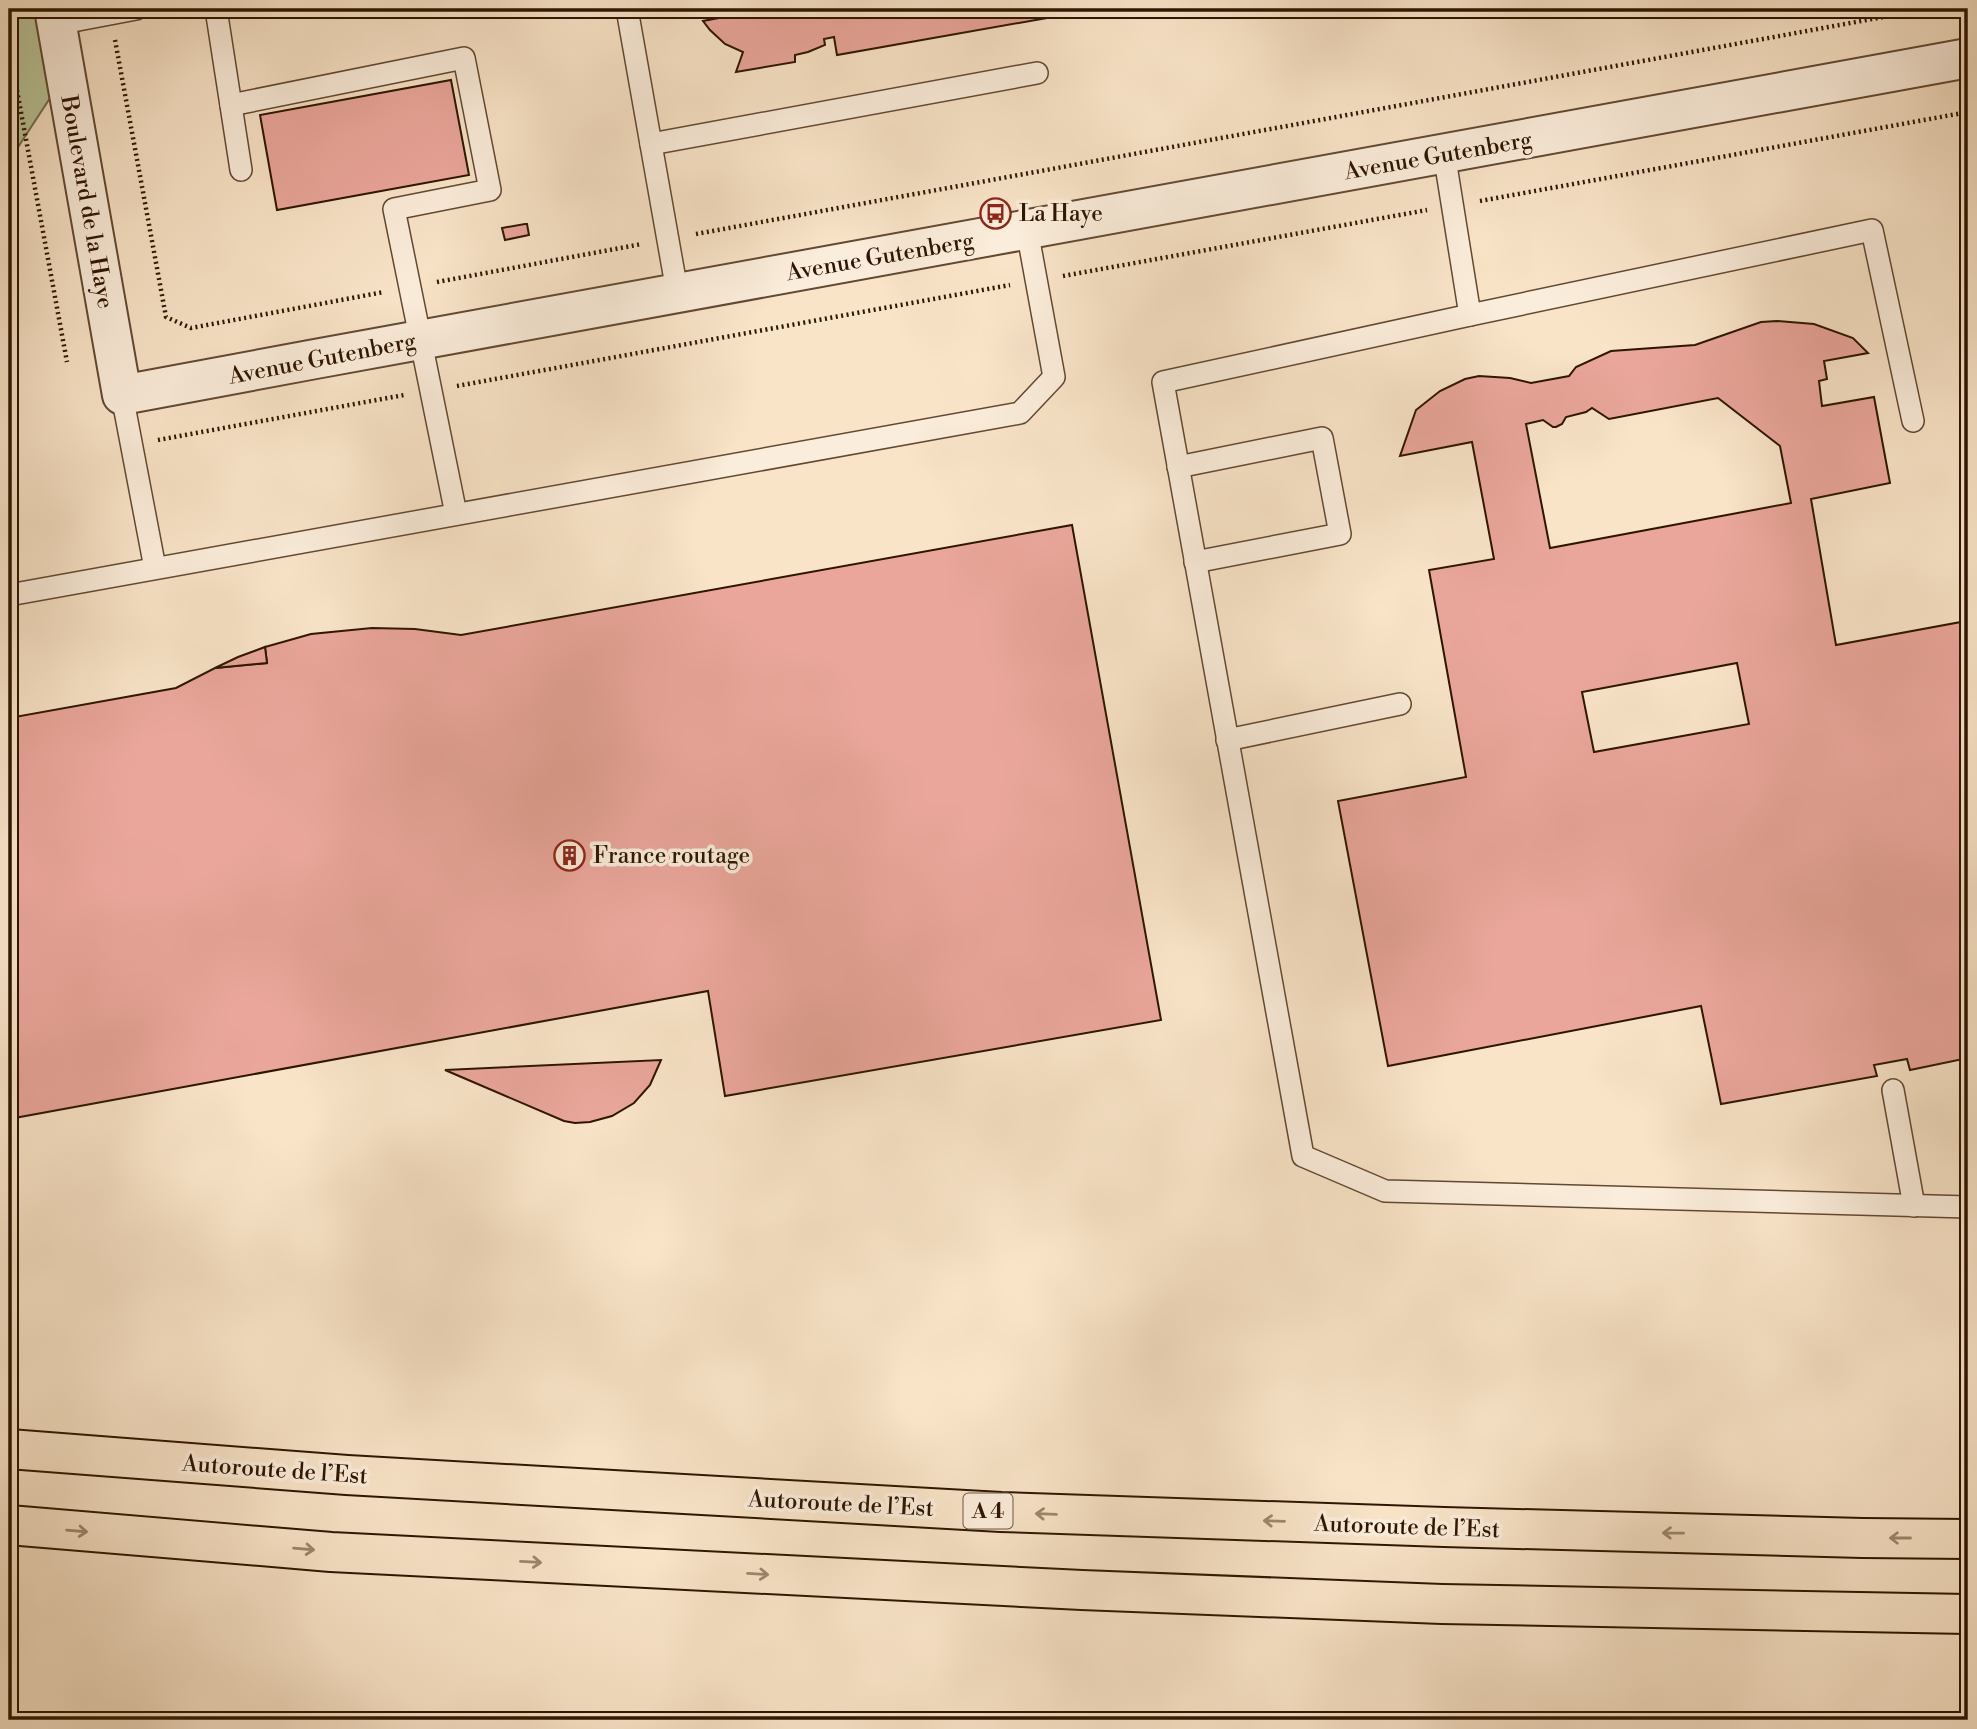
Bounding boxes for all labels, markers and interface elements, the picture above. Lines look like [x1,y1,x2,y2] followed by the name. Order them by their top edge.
[54,92,120,311] street label: Boulevard de la Haye
[1341,126,1534,186] street label: Avenue Gutenberg
[979,196,1013,230] bus stop icon: La Haye
[1019,200,1103,228] place label: La Haye
[783,227,976,287] street label: Avenue Gutenberg
[225,327,418,391] street label: Avenue Gutenberg
[553,838,587,872] building icon: France routage
[593,842,750,870] place label: France routage
[180,1449,369,1490] street label: Autoroute de l’Est
[746,1485,934,1523] street label: Autoroute de l’Est
[964,1494,1012,1528] road number: A 4
[1035,1507,1058,1520] one-way arrow
[1313,1510,1500,1544] street label: Autoroute de l’Est
[1262,1515,1285,1528] one-way arrow
[65,1525,88,1538] one-way arrow
[1661,1526,1684,1540] one-way arrow
[1889,1531,1912,1545] one-way arrow
[292,1543,314,1556] one-way arrow
[519,1556,541,1569] one-way arrow
[746,1567,769,1580] one-way arrow

